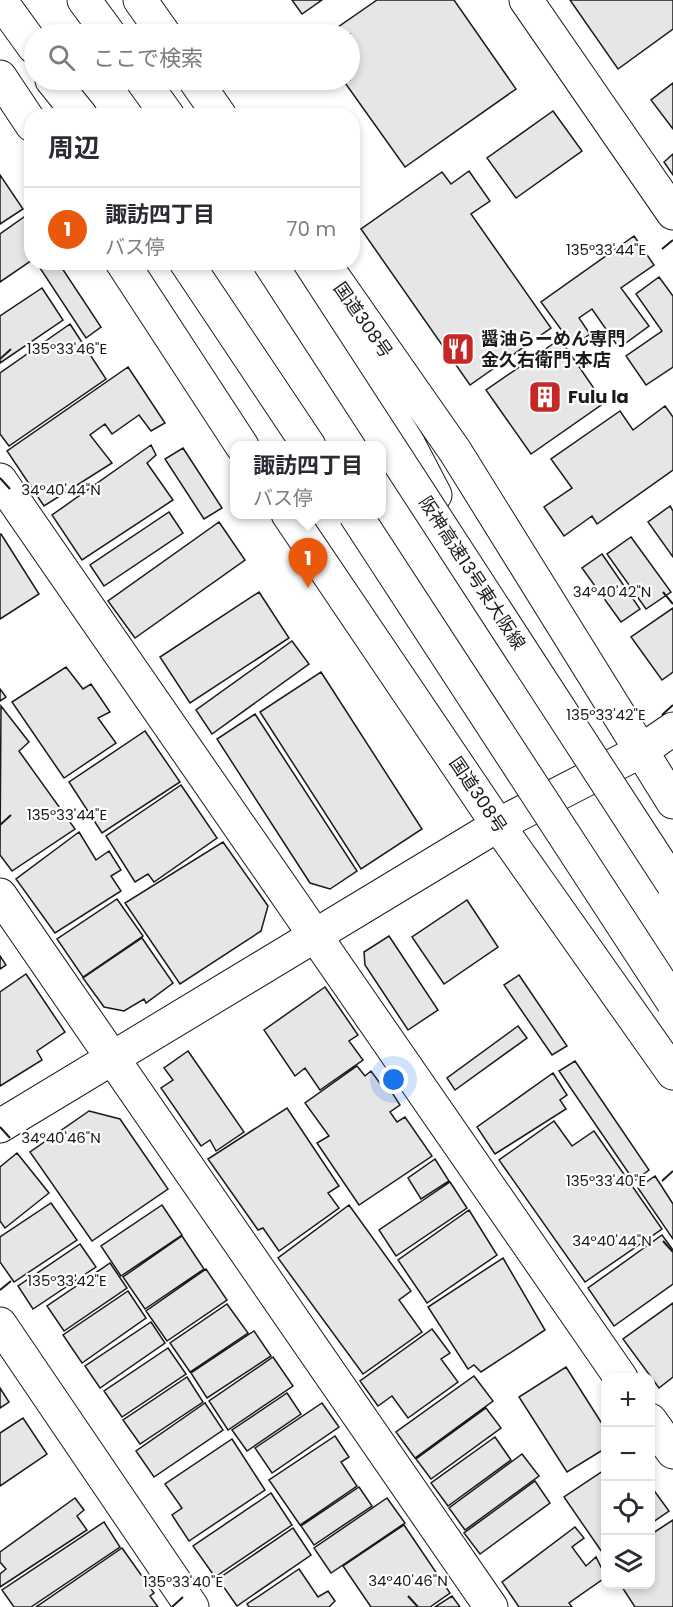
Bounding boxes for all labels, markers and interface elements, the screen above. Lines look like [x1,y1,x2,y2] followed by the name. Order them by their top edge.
[24,24,360,90] search box
[45,41,78,74] icon: search
[93,43,203,74] text: ここで検索
[48,130,100,166] text: 周辺
[105,199,215,230] text: 諏訪四丁目
[64,215,71,243] text: 1
[287,215,336,243] text: 70 m
[105,233,165,261] text: バス停
[566,239,646,260] text: 135°33'44"E
[328,277,399,363] street label: 国道308号
[481,326,625,372] place label: 醤油らーめん専門 金久右衛門 本店
[440,331,476,367] restaurant icon: 醤油らーめん専門 金久右衛門 本店
[27,338,107,359] text: 135°33'46"E
[527,379,563,415] building icon: Fulu la
[568,384,629,409] place label: Fulu la
[230,441,386,519] popup
[253,450,363,481] text: 諏訪四丁目
[21,479,101,500] text: 34°40'44"N
[253,484,313,512] text: バス停
[413,491,531,654] street label: 阪神高速13号東大阪線
[288,538,328,588] pin: 1
[573,581,651,602] text: 34°40'42"N
[566,704,646,725] text: 135°33'42"E
[444,752,513,838] street label: 国道308号
[27,804,107,825] text: 135°33'44"E
[379,1065,408,1094] your location
[21,1127,101,1148] text: 34°40'46"N
[566,1170,646,1191] text: 135°33'40"E
[572,1230,652,1251] text: 34°40'44"N
[27,1270,107,1291] text: 135°33'42"E
[601,1373,655,1589] map controls
[601,1373,655,1427] button: +
[601,1427,655,1481] button: −
[601,1481,655,1535] button: locate
[601,1535,655,1589] button: layers
[368,1570,448,1591] text: 34°40'46"N
[143,1571,223,1592] text: 135°33'40"E

